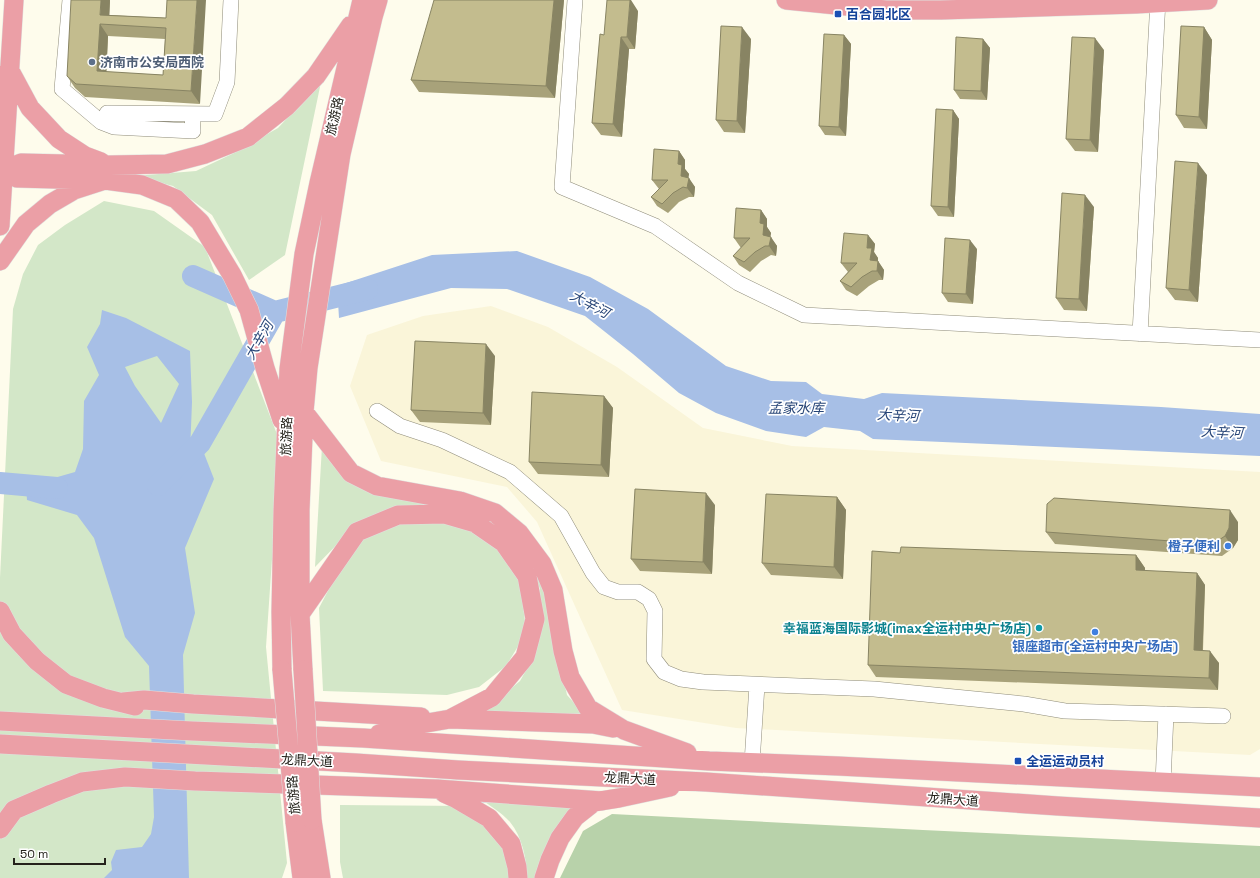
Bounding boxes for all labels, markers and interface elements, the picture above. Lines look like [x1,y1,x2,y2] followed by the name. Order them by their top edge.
[846,6,911,23] place label: 百合园北区
[833,9,843,19] marker: 百合园北区
[100,54,204,71] place label: 济南市公安局西院
[87,57,97,67] marker: 济南市公安局西院
[322,95,347,137] street label: 旅游路
[567,286,615,323] water label: 大辛河
[241,315,279,363] water label: 大辛河
[768,399,826,417] water label: 孟家水库
[877,405,922,425] water label: 大辛河
[277,416,296,456] street label: 旅游路
[1201,422,1246,442] water label: 大辛河
[1168,538,1220,555] place label: 橙子便利
[1223,541,1233,551] marker: 橙子便利
[783,620,1031,637] place label: 幸福蓝海国际影城(imax全运村中央广场店)
[1034,623,1044,633] marker: 幸福蓝海国际影城(imax全运村中央广场店)
[1090,627,1100,637] marker: 银座超市(全运村中央广场店)
[1012,638,1178,655] place label: 银座超市(全运村中央广场店)
[281,751,333,770] street label: 龙鼎大道
[1026,753,1104,770] place label: 全运运动员村
[1013,756,1023,766] marker: 全运运动员村
[604,769,656,788] street label: 龙鼎大道
[283,775,304,815] street label: 旅游路
[926,789,980,810] street label: 龙鼎大道
[14,840,105,866] scale bar
[20,846,48,862] text: 50 m

